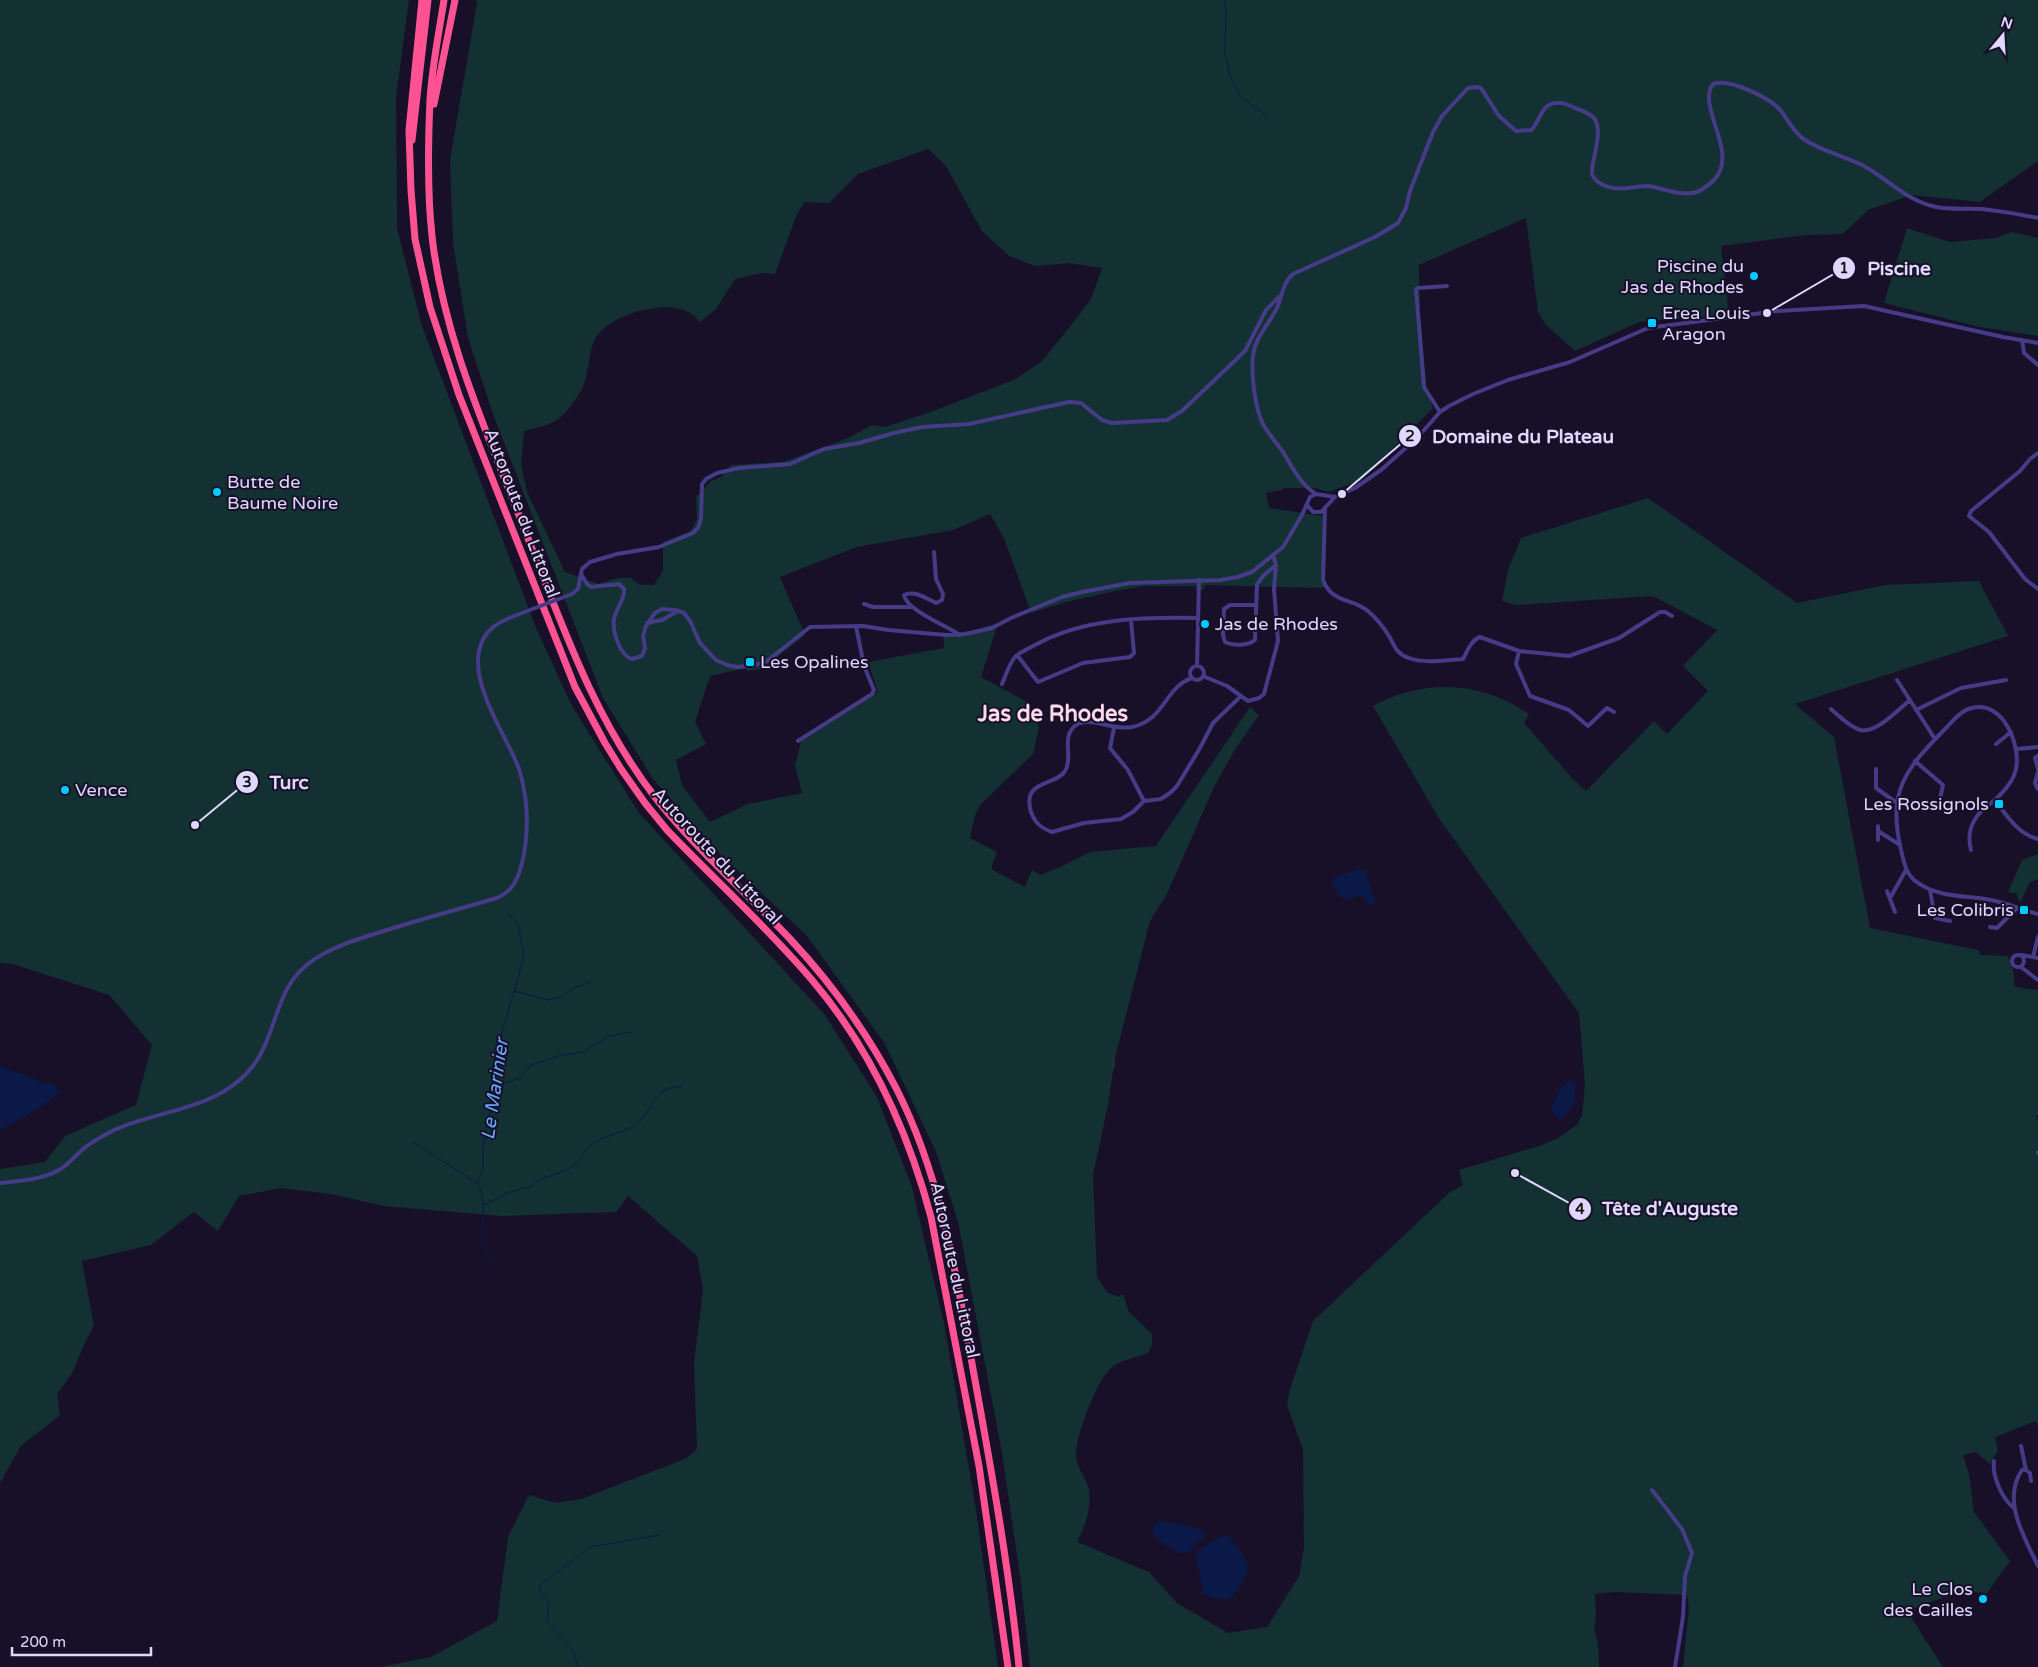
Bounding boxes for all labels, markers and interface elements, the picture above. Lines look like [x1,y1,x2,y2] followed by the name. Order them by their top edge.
[1978,10,2028,60] north arrow
[1999,13,2015,33] text: N
[1832,251,1940,285] callout: Piscine
[1621,255,1744,298] place label: Piscine du Jas de Rhodes
[1867,258,1931,280] text: Piscine
[1839,259,1849,277] text: 1
[1748,270,1760,282] marker: Piscine du Jas de Rhodes
[1662,302,1750,345] place label: Erea Louis Aragon
[1646,317,1658,329] marker: Erea Louis Aragon
[1397,419,1624,453] callout: Domaine du Plateau
[479,425,565,601] street label: Autoroute du Littoral
[1432,426,1614,448] text: Domaine du Plateau
[1405,427,1415,445] text: 2
[227,471,338,514] place label: Butte de Baume Noire
[211,486,223,498] marker: Butte de Baume Noire
[1215,613,1338,635] place label: Jas de Rhodes
[1199,618,1211,630] marker: Jas de Rhodes
[760,651,869,673] place label: Les Opalines
[744,656,756,668] marker: Les Opalines
[977,701,1129,727] district label: Jas de Rhodes
[234,765,318,799] callout: Turc
[268,772,309,794] text: Turc
[242,773,252,791] text: 3
[75,779,127,801] place label: Vence
[648,783,786,929] street label: Autoroute du Littoral
[59,784,71,796] marker: Vence
[1863,793,1989,815] place label: Les Rossignols
[1993,798,2005,810] marker: Les Rossignols
[1917,899,2014,921] place label: Les Colibris
[2018,904,2030,916] marker: Les Colibris
[477,1034,513,1141] water label: Le Marinier
[926,1180,984,1360] street label: Autoroute du Littoral
[1567,1192,1748,1226] callout: Tête d'Auguste
[1601,1198,1738,1221] text: Tête d'Auguste
[1575,1200,1585,1218] text: 4
[1883,1578,1973,1621] place label: Le Clos des Cailles
[1977,1593,1989,1605] marker: Le Clos des Cailles
[12,1624,151,1656] scale bar
[20,1633,66,1651] text: 200 m

